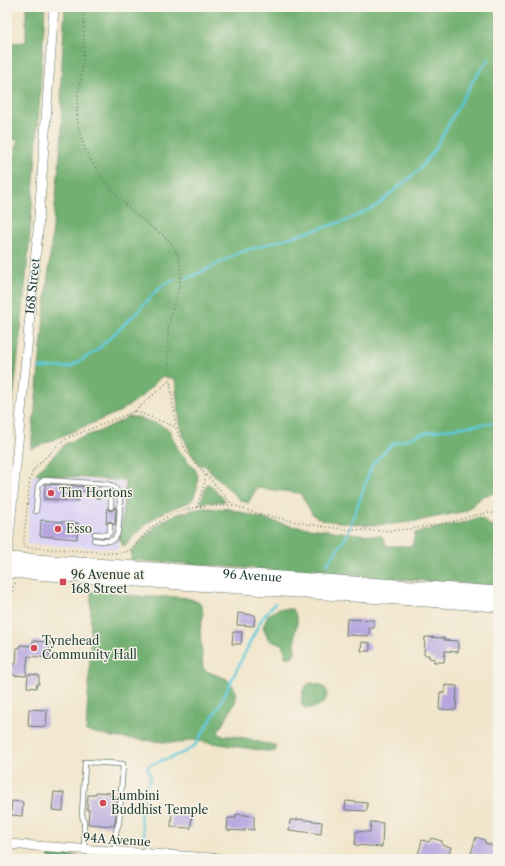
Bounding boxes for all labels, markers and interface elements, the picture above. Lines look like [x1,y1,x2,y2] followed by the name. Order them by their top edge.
[22,257,42,315] street label: 168 Street
[59,485,133,500] place label: Tim Hortons
[46,488,56,498] marker: Tim Hortons
[66,521,92,536] place label: Esso
[53,524,63,534] marker: Esso
[222,566,283,585] street label: 96 Avenue
[71,567,145,596] place label: 96 Avenue at 168 Street
[58,577,68,587] marker: 96 Avenue at 168 Street
[42,633,137,662] place label: Tynehead Community Hall
[29,643,39,653] marker: Tynehead Community Hall
[111,788,209,817] place label: Lumbini Buddhist Temple
[98,798,108,808] marker: Lumbini Buddhist Temple
[83,830,152,849] street label: 94A Avenue

